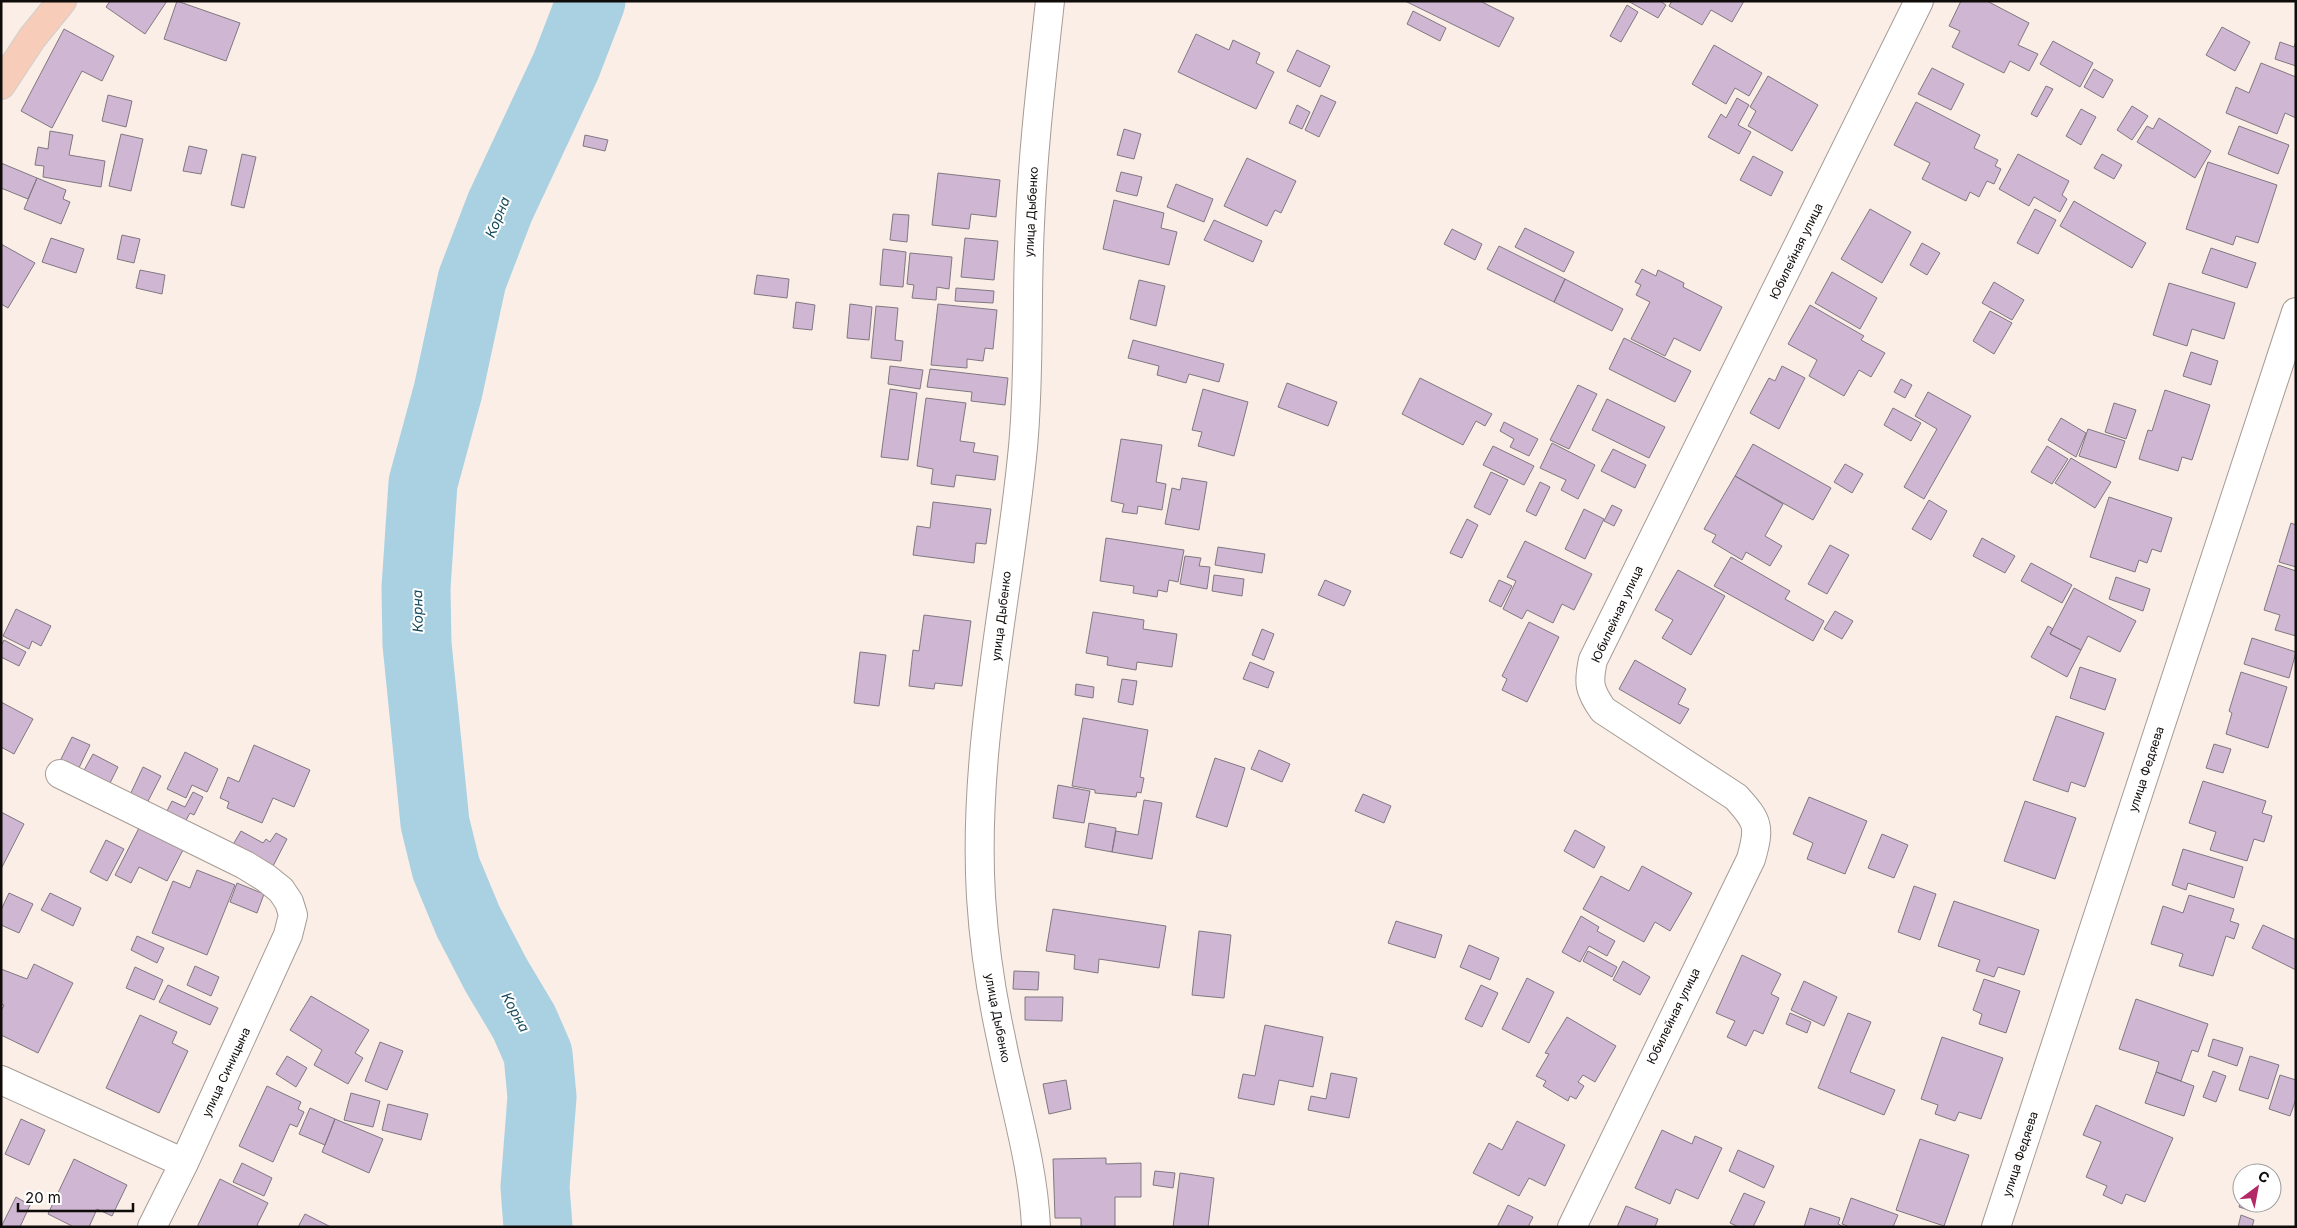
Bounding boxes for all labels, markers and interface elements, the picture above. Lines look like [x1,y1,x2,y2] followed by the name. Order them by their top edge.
[1021,166,1041,258] street label: улица Дыбенко
[481,194,513,240] water label: Корна
[1766,200,1826,302] street label: Юбилейная улица
[1588,563,1646,665] street label: Юбилейная улица
[988,570,1014,662] street label: улица Дыбенко
[408,589,426,633] water label: Корна
[2125,724,2167,814] street label: улица Федяева
[1643,965,1703,1067] street label: Юбилейная улица
[982,972,1014,1064] street label: улица Дыбенко
[498,989,534,1035] water label: Корна
[199,1025,253,1119] street label: улица Синицына
[1999,1109,2041,1199] street label: улица Федяева
[2232,1163,2282,1213] north arrow
[2255,1167,2273,1187] text: С
[18,1180,132,1212] scale bar
[25,1188,61,1207] text: 20 m

